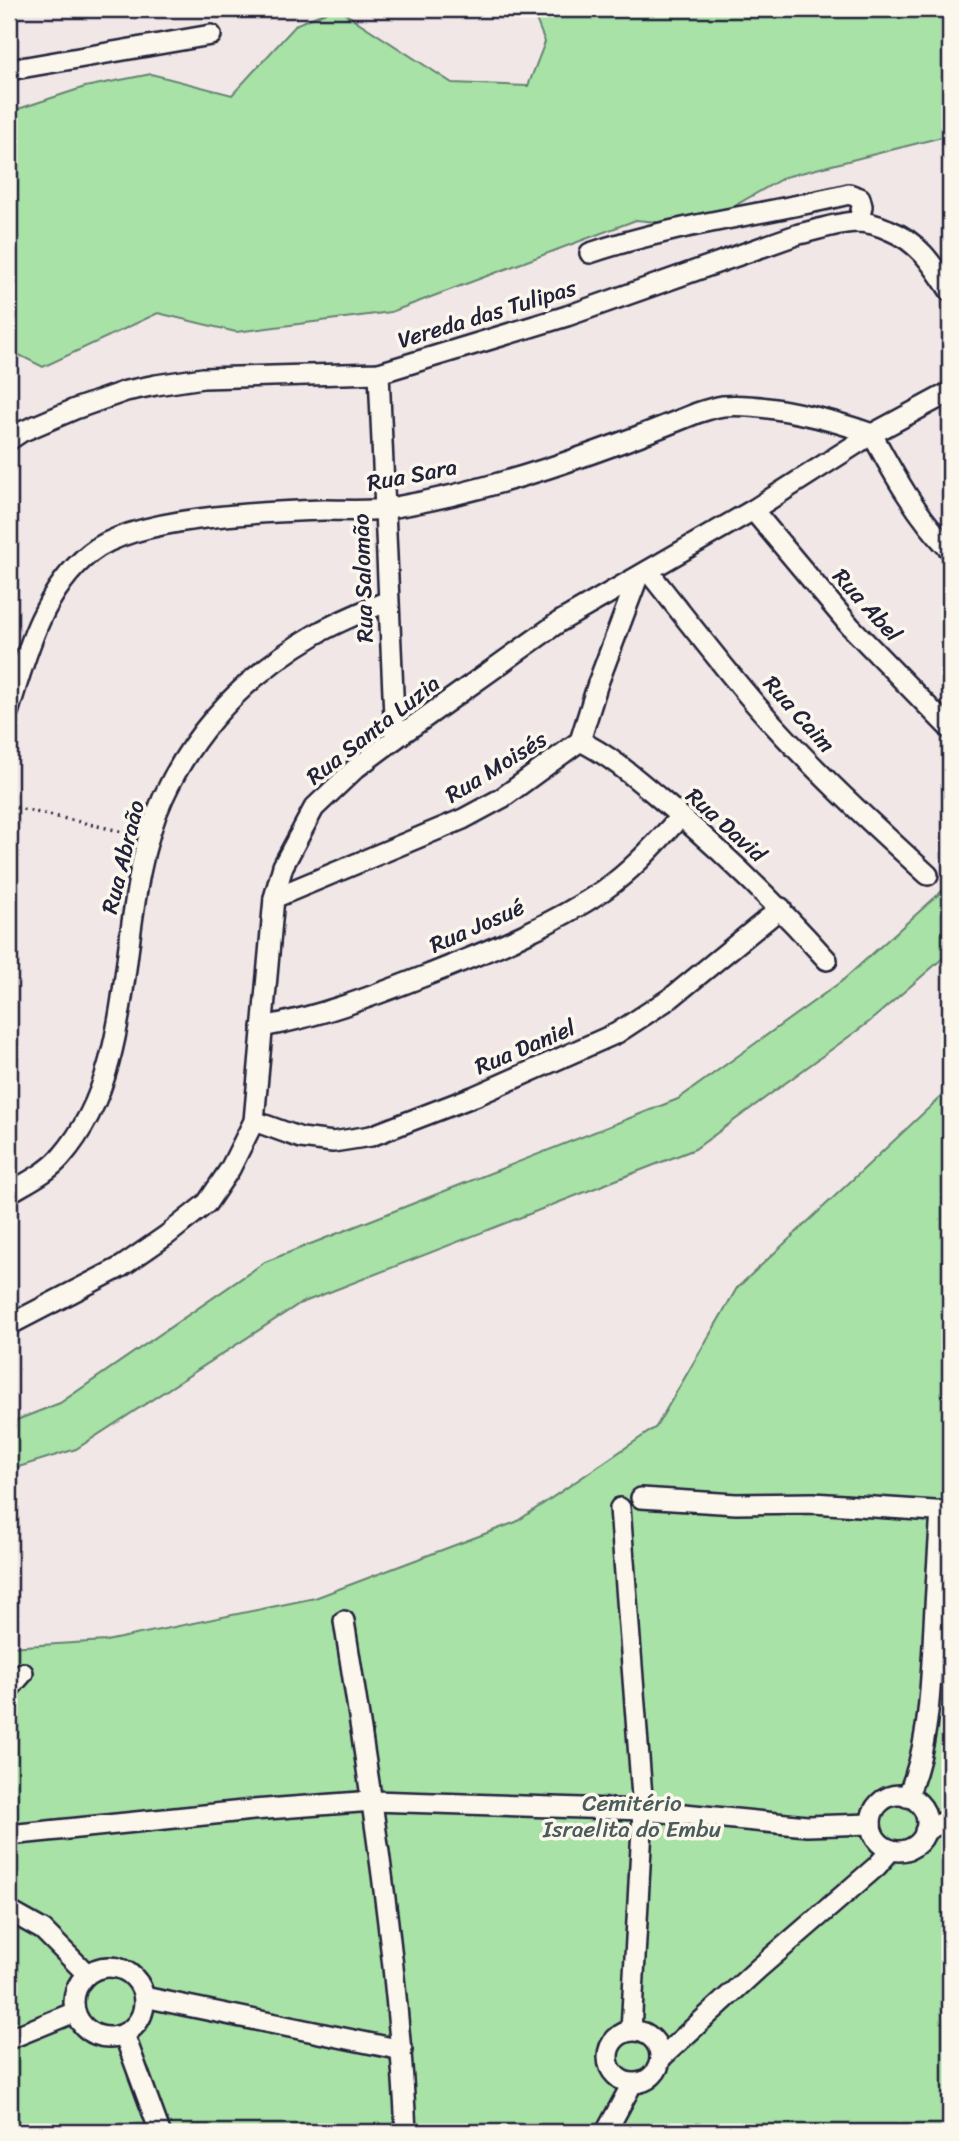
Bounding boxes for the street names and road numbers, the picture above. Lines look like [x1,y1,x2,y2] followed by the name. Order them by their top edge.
[393,267,582,361] street label: Vereda das Tulipas
[364,446,460,504] street label: Rua Sara
[340,513,386,643] street label: Rua Salomão
[822,558,912,652] street label: Rua Abel
[297,664,449,796] street label: Rua Santa Luzia
[752,665,846,763] street label: Rua Caim
[437,719,556,815] street label: Rua Moisés
[676,777,778,874] street label: Rua David
[89,796,157,918] street label: Rua Abraão
[423,887,532,965] street label: Rua Josué
[468,1007,582,1087] street label: Rua Daniel

